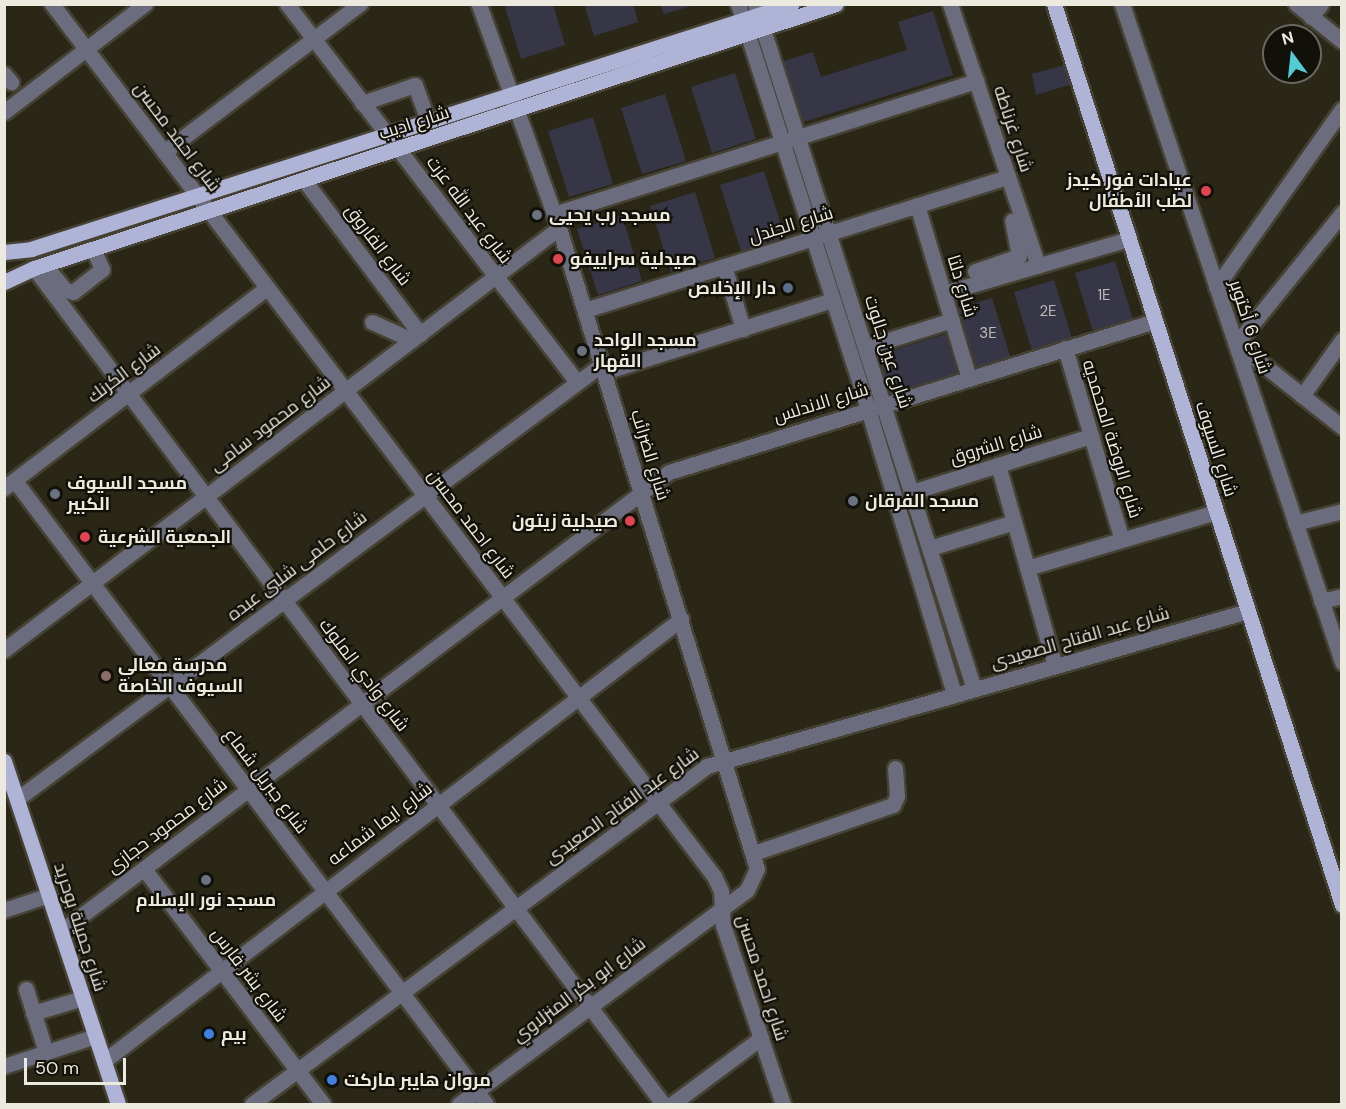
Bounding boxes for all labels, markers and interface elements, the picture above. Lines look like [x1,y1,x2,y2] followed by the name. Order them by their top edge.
[1262,24,1322,84] north arrow
[1279,26,1296,50] text: N
[129,78,225,196] street label: شارع احمد محسن
[989,83,1037,175] street label: شارع غرناطه
[376,101,452,145] street label: شارع اديب
[422,152,516,268] street label: شارع عبد الله عزت
[1066,170,1192,213] place label: عيادات فور كيدز لطب الأطفال
[1197,182,1215,200] marker: عيادات فور كيدز لطب الأطفال
[340,200,416,290] street label: شارع الفاروق
[746,202,836,248] street label: شارع الجندل
[549,204,671,226] place label: مسجد رب يحيى
[530,208,544,222] marker: مسجد رب يحيى
[570,248,697,270] place label: صيدلية سراييفو
[551,252,565,266] marker: صيدلية سراييفو
[942,252,982,320] street label: شارع دلتا
[688,277,776,299] place label: دار الإخلاص
[1225,277,1275,377] street label: شارع 6 أكتوبر
[781,281,795,295] marker: دار الإخلاص
[1097,287,1111,305] house number: 1E
[860,293,916,411] street label: شارع عين جالوت
[1039,303,1057,321] house number: 2E
[979,325,997,343] house number: 3E
[594,330,697,372] place label: مسجد الواحد القهار
[83,338,165,408] street label: شارع الكرنك
[575,344,589,358] marker: مسجد الواحد القهار
[1078,357,1146,521] street label: شارع الروضة المحمديه
[205,372,335,476] street label: شارع محمود سامى
[771,378,871,428] street label: شارع الاندلس
[1190,398,1242,500] street label: شارع السيوف
[626,407,674,503] street label: شارع الضرائب
[947,421,1045,469] street label: شارع الشروق
[423,465,519,583] street label: شارع احمد محسن
[67,473,187,516] place label: مسجد السيوف الكبير
[48,487,62,501] marker: مسجد السيوف الكبير
[865,490,979,512] place label: مسجد الفرقان
[846,494,860,508] marker: مسجد الفرقان
[223,506,371,626] street label: شارع حلمى شلبى عبده
[512,510,618,532] place label: صيدلية زيتون
[623,514,637,528] marker: صيدلية زيتون
[98,526,231,548] place label: الجمعية الشرعية
[76,528,94,546] marker: الجمعية الشرعية
[988,602,1172,674] street label: شارع عبد الفتاح الصعيدى
[314,614,414,736] street label: شارع وادي الملوك
[118,655,243,698] place label: مدرسة معالي السيوف الخاصة
[99,669,113,683] marker: مدرسة معالي السيوف الخاصة
[219,724,313,838] street label: شارع جبريل شماع
[541,743,703,869] street label: شارع عبد الفتاح الصعيدى
[103,774,231,878] street label: شارع محمود حجازى
[324,778,436,870] street label: شارع ايما شماعه
[49,860,111,994] street label: شارع جميلة بوحريد
[199,873,213,887] marker: مسجد نور الإسلام
[136,889,276,911] place label: مسجد نور الإسلام
[731,912,793,1044] street label: شارع احمد محسن
[206,924,292,1026] street label: شارع بشر فارس
[508,933,650,1047] street label: شارع ابو بكر المنزلاوي
[221,1023,247,1045] place label: بيم
[202,1027,216,1041] marker: بيم
[27,1046,129,1084] scale bar
[35,1056,79,1080] text: 50 m
[344,1069,491,1091] place label: مروان هايبر ماركت
[325,1073,339,1087] marker: مروان هايبر ماركت

